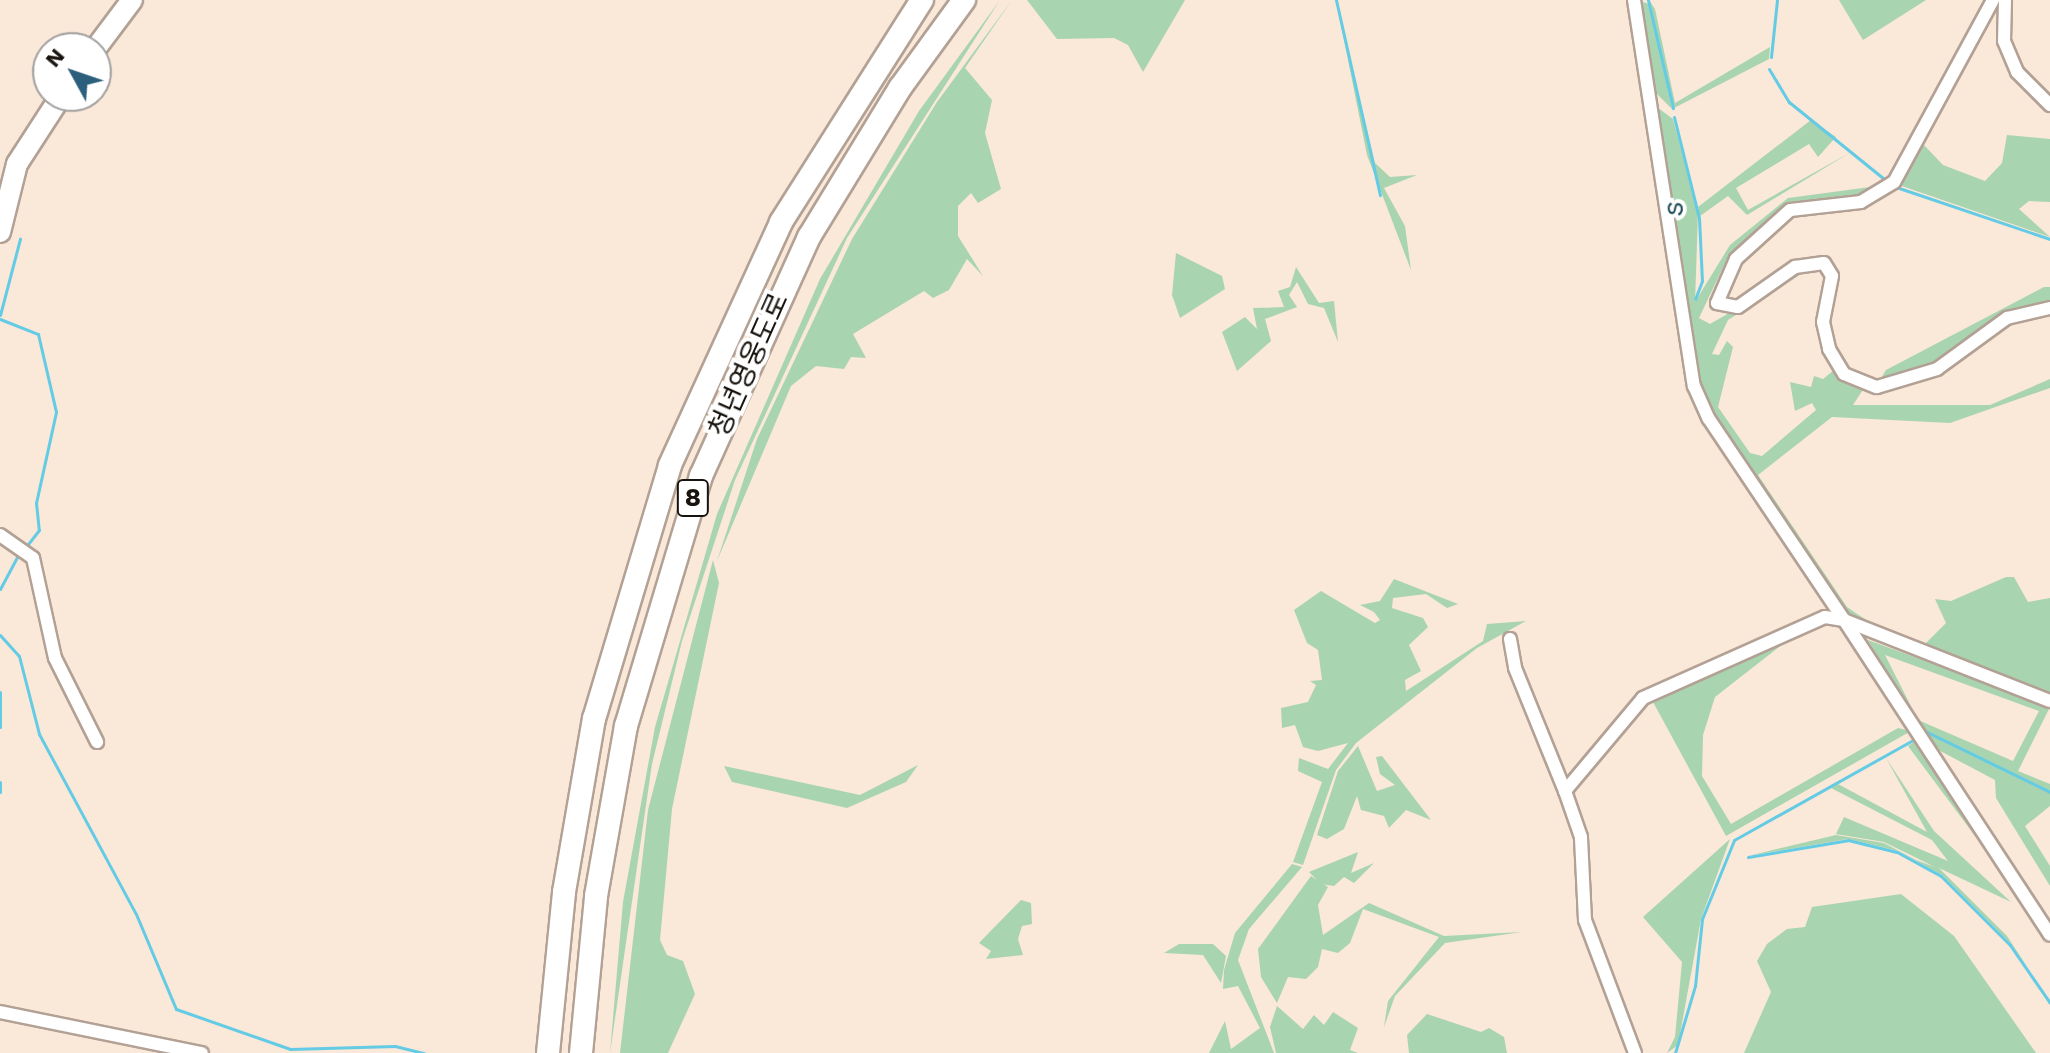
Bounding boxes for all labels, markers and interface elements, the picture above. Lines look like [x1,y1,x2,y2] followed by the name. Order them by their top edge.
[32,32,112,112] north arrow
[40,43,70,72] text: N
[1655,200,1691,218] water label: s
[702,288,796,442] street label: 청년영웅도로
[675,476,711,520] road number: 8

